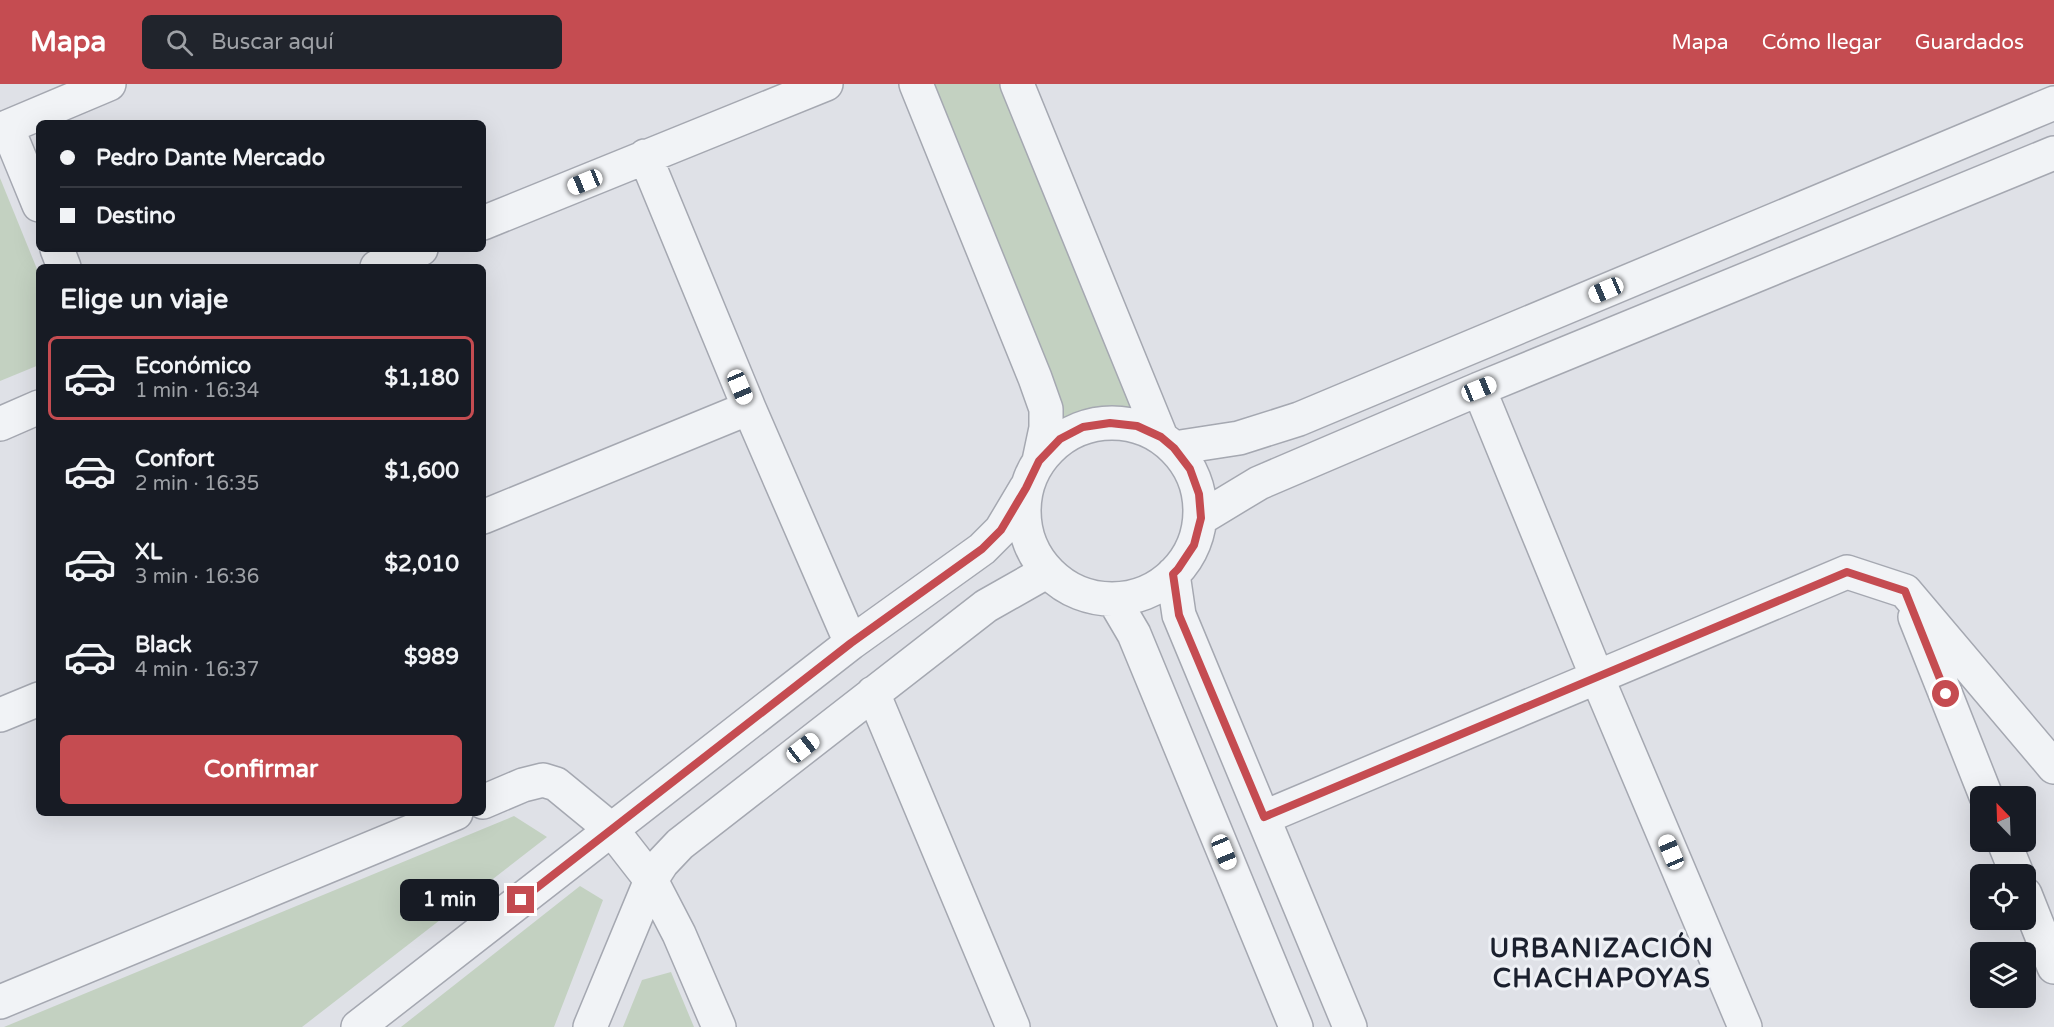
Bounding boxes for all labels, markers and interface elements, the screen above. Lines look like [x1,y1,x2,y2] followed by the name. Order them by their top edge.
[142,15,562,69] search box
[30,25,106,59] text: Mapa
[163,26,196,59] icon: search
[211,29,334,55] text: Buscar aquí
[1671,30,1729,55] text: Mapa
[1762,30,1882,55] text: Cómo llegar
[1915,30,2024,55] text: Guardados
[96,145,325,171] text: Pedro Dante Mercado
[565,167,605,197] car
[96,203,176,229] text: Destino
[1586,275,1626,305] car
[60,283,228,316] text: Elige un viaje
[63,351,117,405] icon: car
[135,353,251,379] text: Económico
[384,365,459,391] text: $1,180
[725,367,755,407] car
[1459,374,1499,404] car
[135,379,259,403] text: 1 min · 16:34
[63,444,117,498] icon: car
[135,446,214,472] text: Confort
[384,458,459,484] text: $1,600
[135,472,259,496] text: 2 min · 16:35
[63,537,117,591] icon: car
[135,539,162,565] text: XL
[384,551,459,577] text: $2,010
[135,565,259,589] text: 3 min · 16:36
[63,630,117,684] icon: car
[135,632,192,658] text: Black
[404,644,459,670] text: $989
[135,658,259,682] text: 4 min · 16:37
[1932,680,1959,707] route start
[783,730,823,766] car
[60,735,462,804] button: Confirmar
[1970,786,2036,852] north arrow
[1970,786,2036,1008] map controls
[1209,832,1239,872] car
[1656,832,1686,872] car
[1970,864,2036,930] button: locate
[401,879,500,921] callout: 1 min
[507,886,534,913] route end
[423,888,476,912] text: 1 min
[1489,932,1715,994] district label: URBANIZACIÓN CHACHAPOYAS
[1970,942,2036,1008] button: layers

